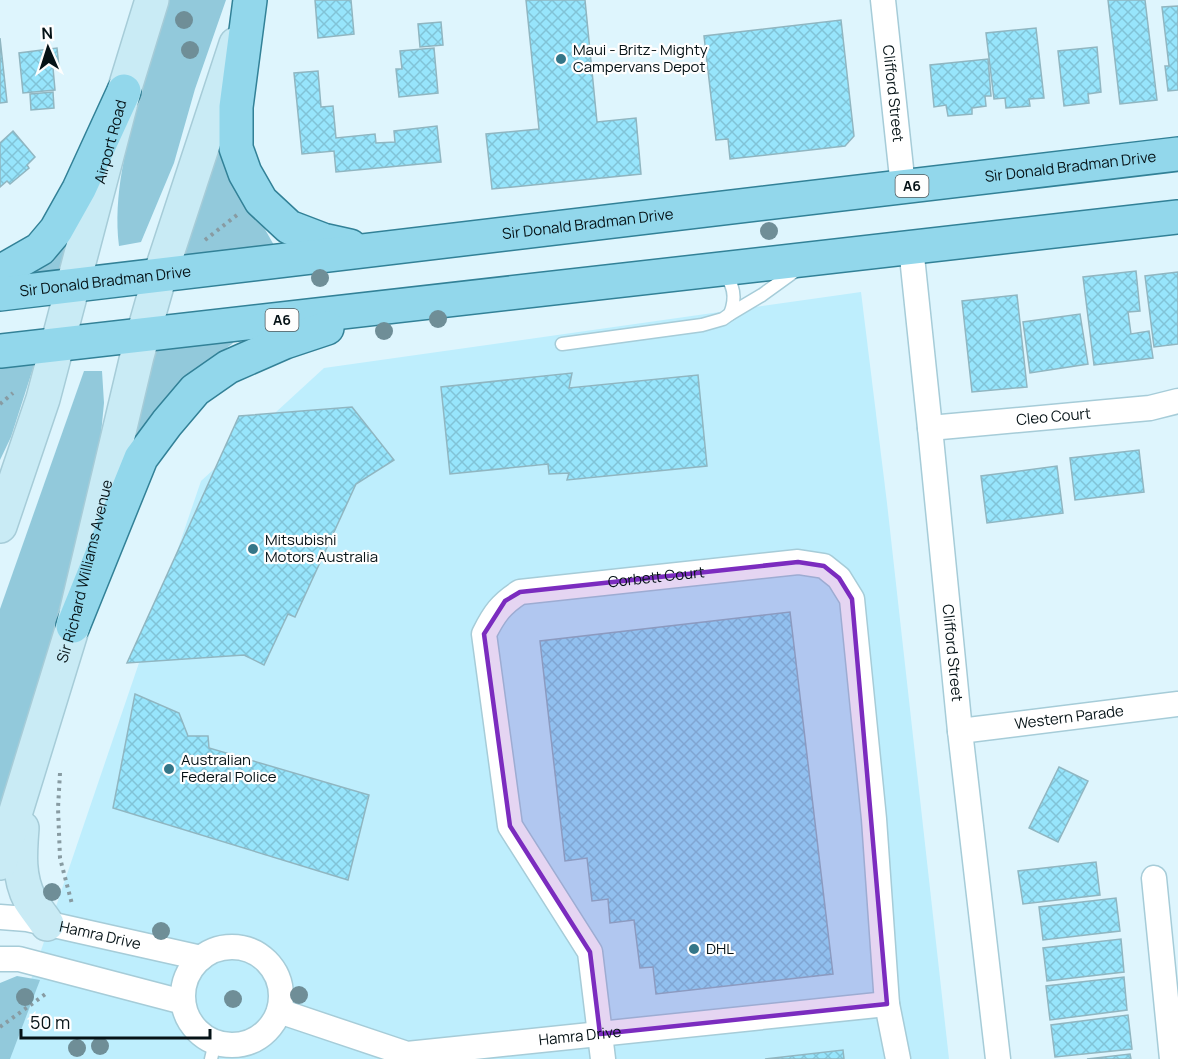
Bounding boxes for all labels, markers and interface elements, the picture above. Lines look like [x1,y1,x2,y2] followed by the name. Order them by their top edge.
[18,18,78,78] north arrow
[41,22,54,44] text: N
[573,39,708,77] place label: Maui - Britz- Mighty Campervans Depot
[878,44,909,143] street label: Clifford Street
[554,52,568,66] marker: Maui - Britz- Mighty Campervans Depot
[89,97,131,186] street label: Airport Road
[984,146,1158,187] street label: Sir Donald Bradman Drive
[896,175,928,197] road number: A6
[501,203,675,244] street label: Sir Donald Bradman Drive
[18,260,192,302] street label: Sir Donald Bradman Drive
[266,309,298,331] road number: A6
[1015,402,1092,430] street label: Cleo Court
[51,477,117,665] street label: Sir Richard Williams Avenue
[265,529,378,567] place label: Mitsubishi Motors Australia
[246,542,260,556] marker: Mitsubishi Motors Australia
[607,561,705,592] street label: Corbett Court
[938,603,968,702] street label: Clifford Street
[1013,700,1125,734] street label: Western Parade
[181,749,277,787] place label: Australian Federal Police
[162,762,176,776] marker: Australian Federal Police
[57,916,143,954] street label: Hamra Drive
[706,938,734,959] place label: DHL
[687,942,701,956] marker: DHL
[21,1002,210,1040] scale bar
[30,1010,70,1034] text: 50 m
[538,1021,623,1050] street label: Hamra Drive

